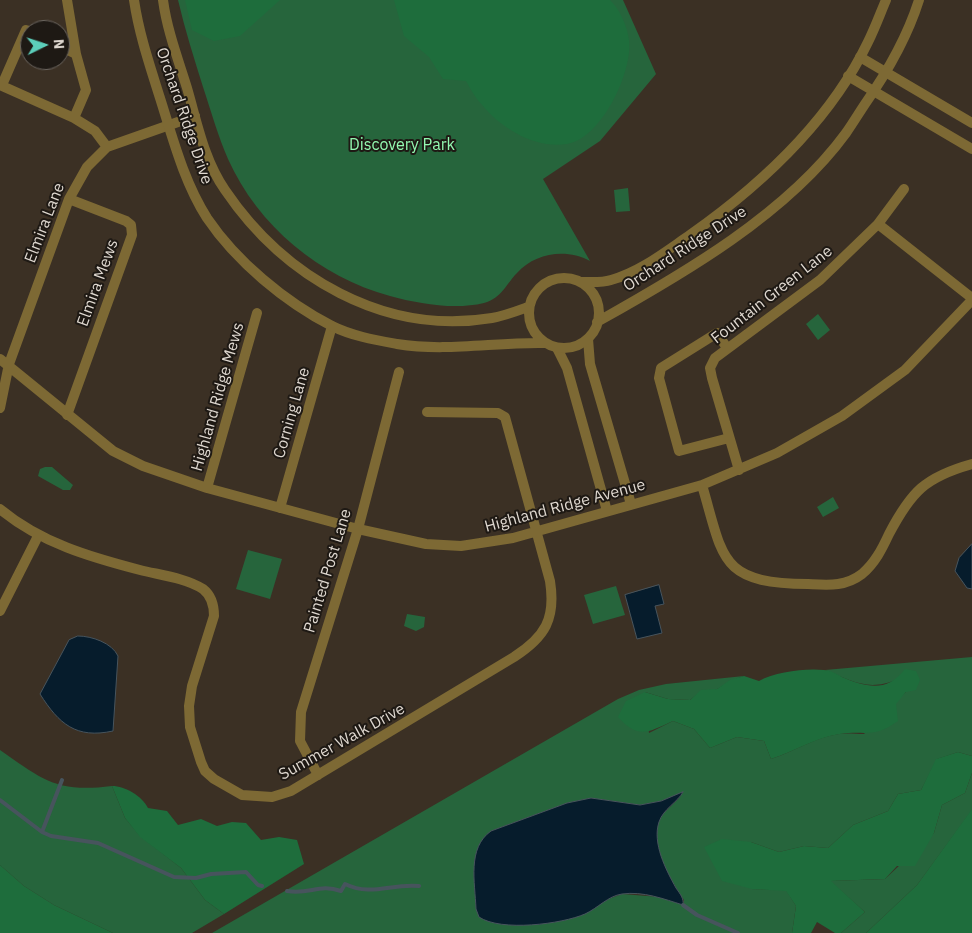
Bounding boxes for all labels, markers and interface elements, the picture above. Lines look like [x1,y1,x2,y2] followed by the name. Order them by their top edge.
[20,20,70,70] north arrow
[50,38,68,50] text: N
[152,45,216,187] street label: Orchard Ridge Drive
[349,135,455,155] park label: Discovery Park
[21,180,69,266] street label: Elmira Lane
[620,202,750,296] street label: Orchard Ridge Drive
[73,237,123,329] street label: Elmira Mews
[708,242,836,348] street label: Fountain Green Lane
[188,320,248,474] street label: Highland Ridge Mews
[270,365,314,461] street label: Corning Lane
[482,475,648,537] street label: Highland Ridge Avenue
[300,507,356,635] street label: Painted Post Lane
[276,699,408,785] street label: Summer Walk Drive

